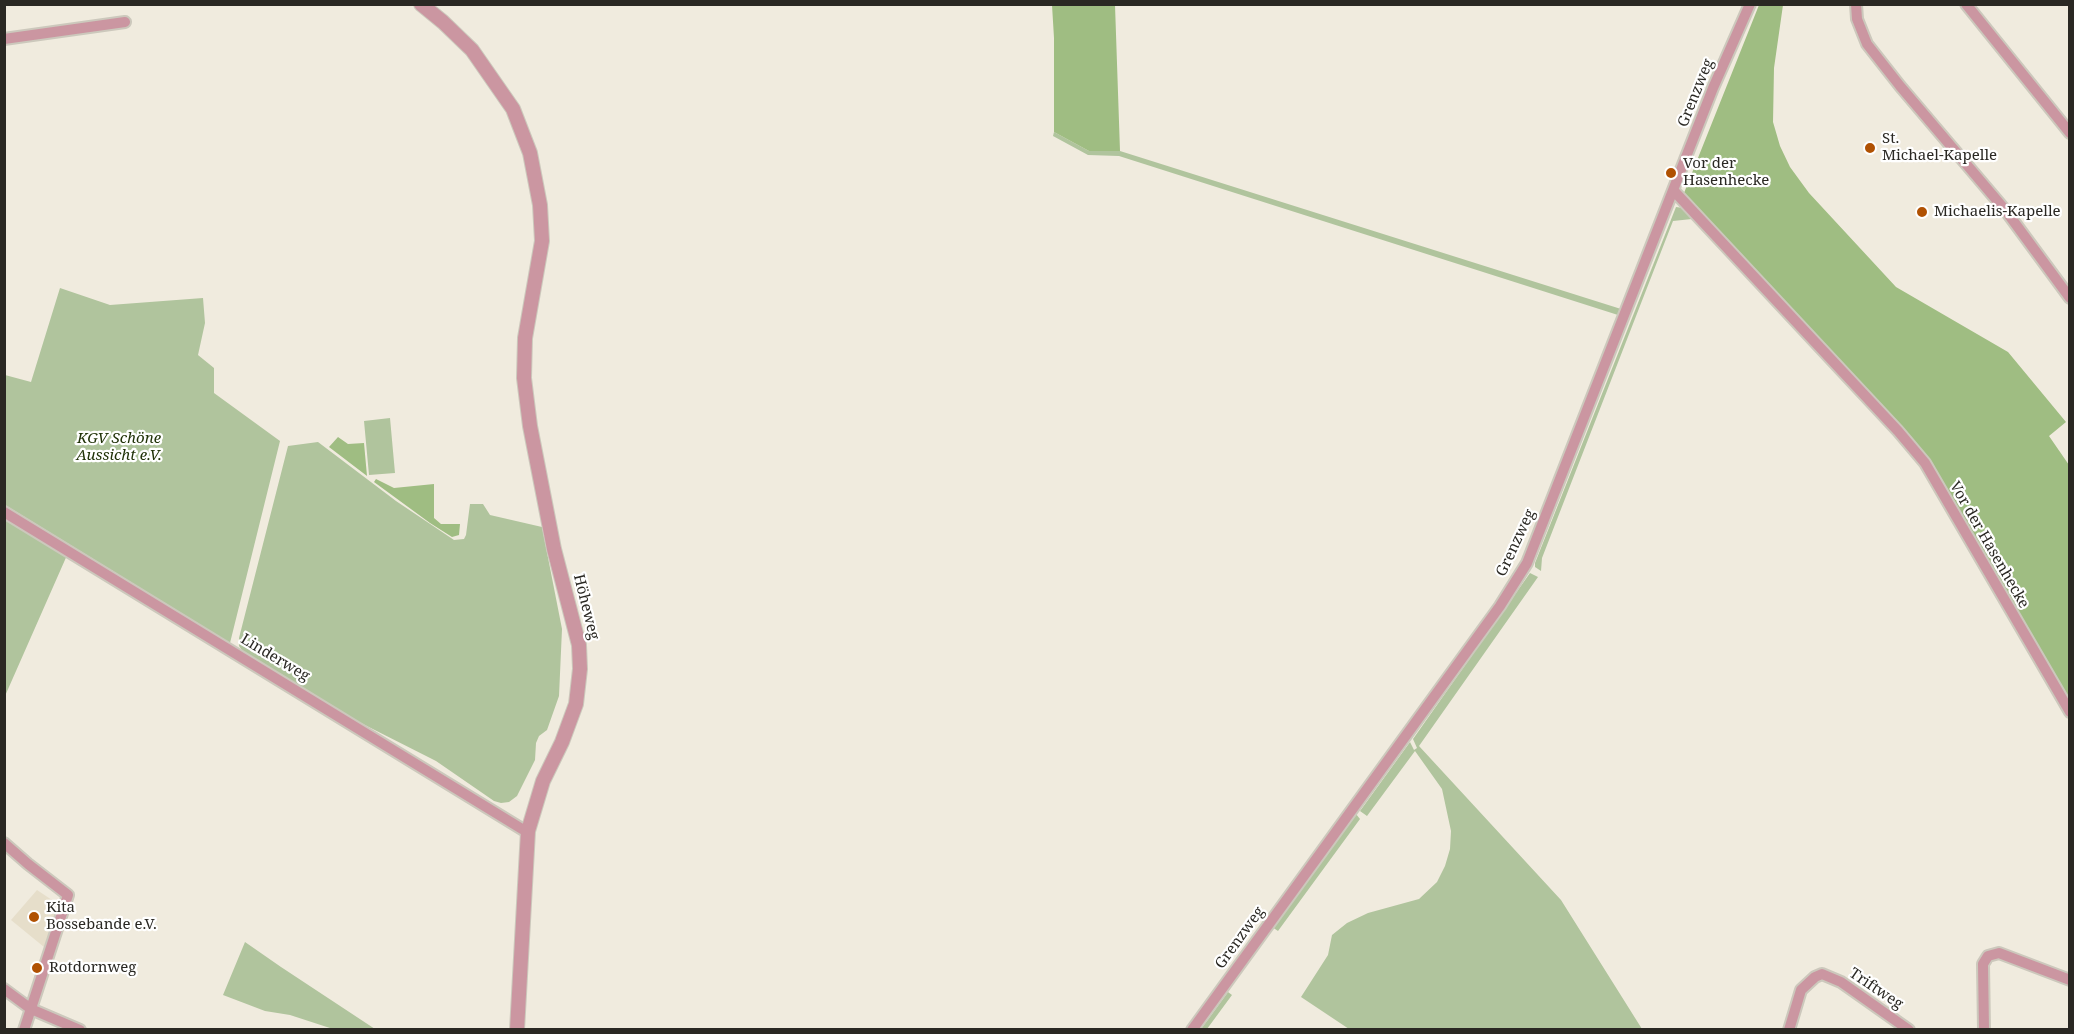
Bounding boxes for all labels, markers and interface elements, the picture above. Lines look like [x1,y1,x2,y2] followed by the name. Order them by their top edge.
[1674,56,1718,130] street label: Grenzweg
[1882,130,1997,165] place label: St. Michael-Kapelle
[1863,141,1877,155] marker: St. Michael-Kapelle
[1683,155,1769,190] place label: Vor der Hasenhecke
[1664,166,1678,180] marker: Vor der Hasenhecke
[1934,203,2061,221] place label: Michaelis-Kapelle
[1915,205,1929,219] marker: Michaelis-Kapelle
[76,430,162,465] park label: KGV Schöne Aussicht e.V.
[1945,478,2033,612] street label: Vor der Hasenhecke
[1493,506,1539,580] street label: Grenzweg
[569,572,603,642] street label: Höheweg
[237,630,313,686] street label: Linderweg
[46,899,157,934] place label: Kita Bossebande e.V.
[1212,904,1268,972] street label: Grenzweg
[27,910,41,924] marker: Kita Bossebande e.V.
[49,959,136,977] place label: Rotdornweg
[30,961,44,975] marker: Rotdornweg
[1846,965,1906,1013] street label: Triftweg

